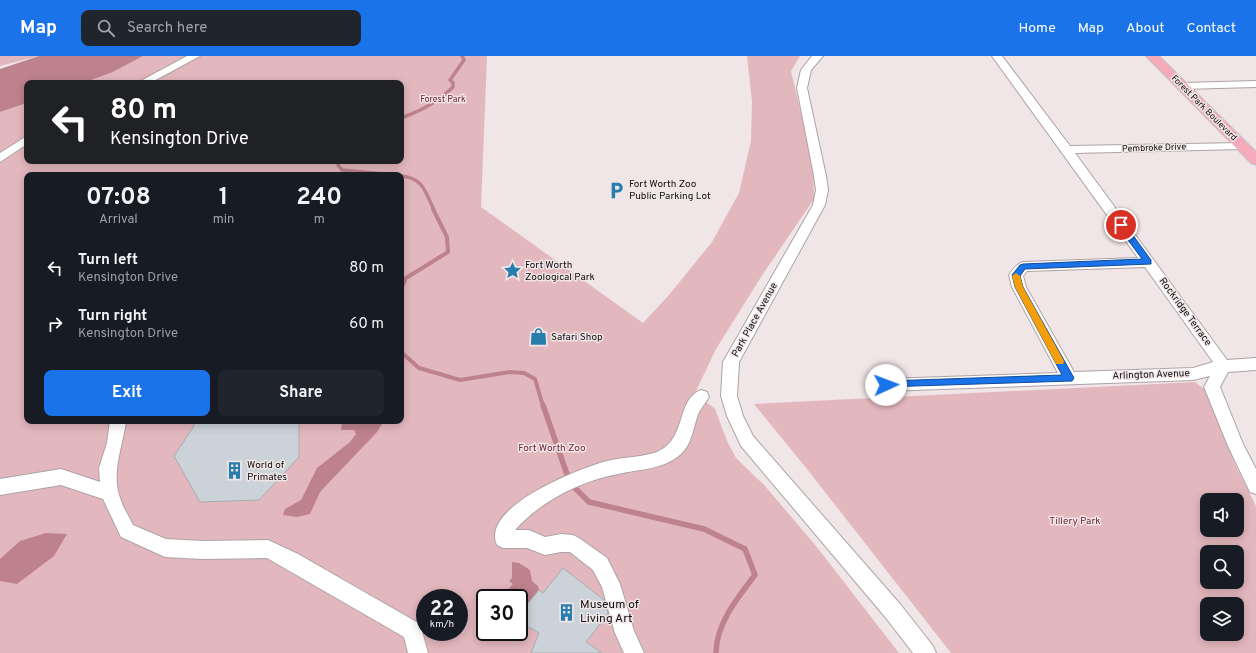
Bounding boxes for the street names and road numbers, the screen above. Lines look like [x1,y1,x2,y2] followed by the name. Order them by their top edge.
[1169,73,1239,143] street label: Forest Park Boulevard
[1122,141,1186,155] street label: Pembroke Drive
[1156,275,1214,349] street label: Rockridge Terrace
[729,280,781,360] street label: Park Place Avenue
[1112,367,1190,383] street label: Arlington Avenue

